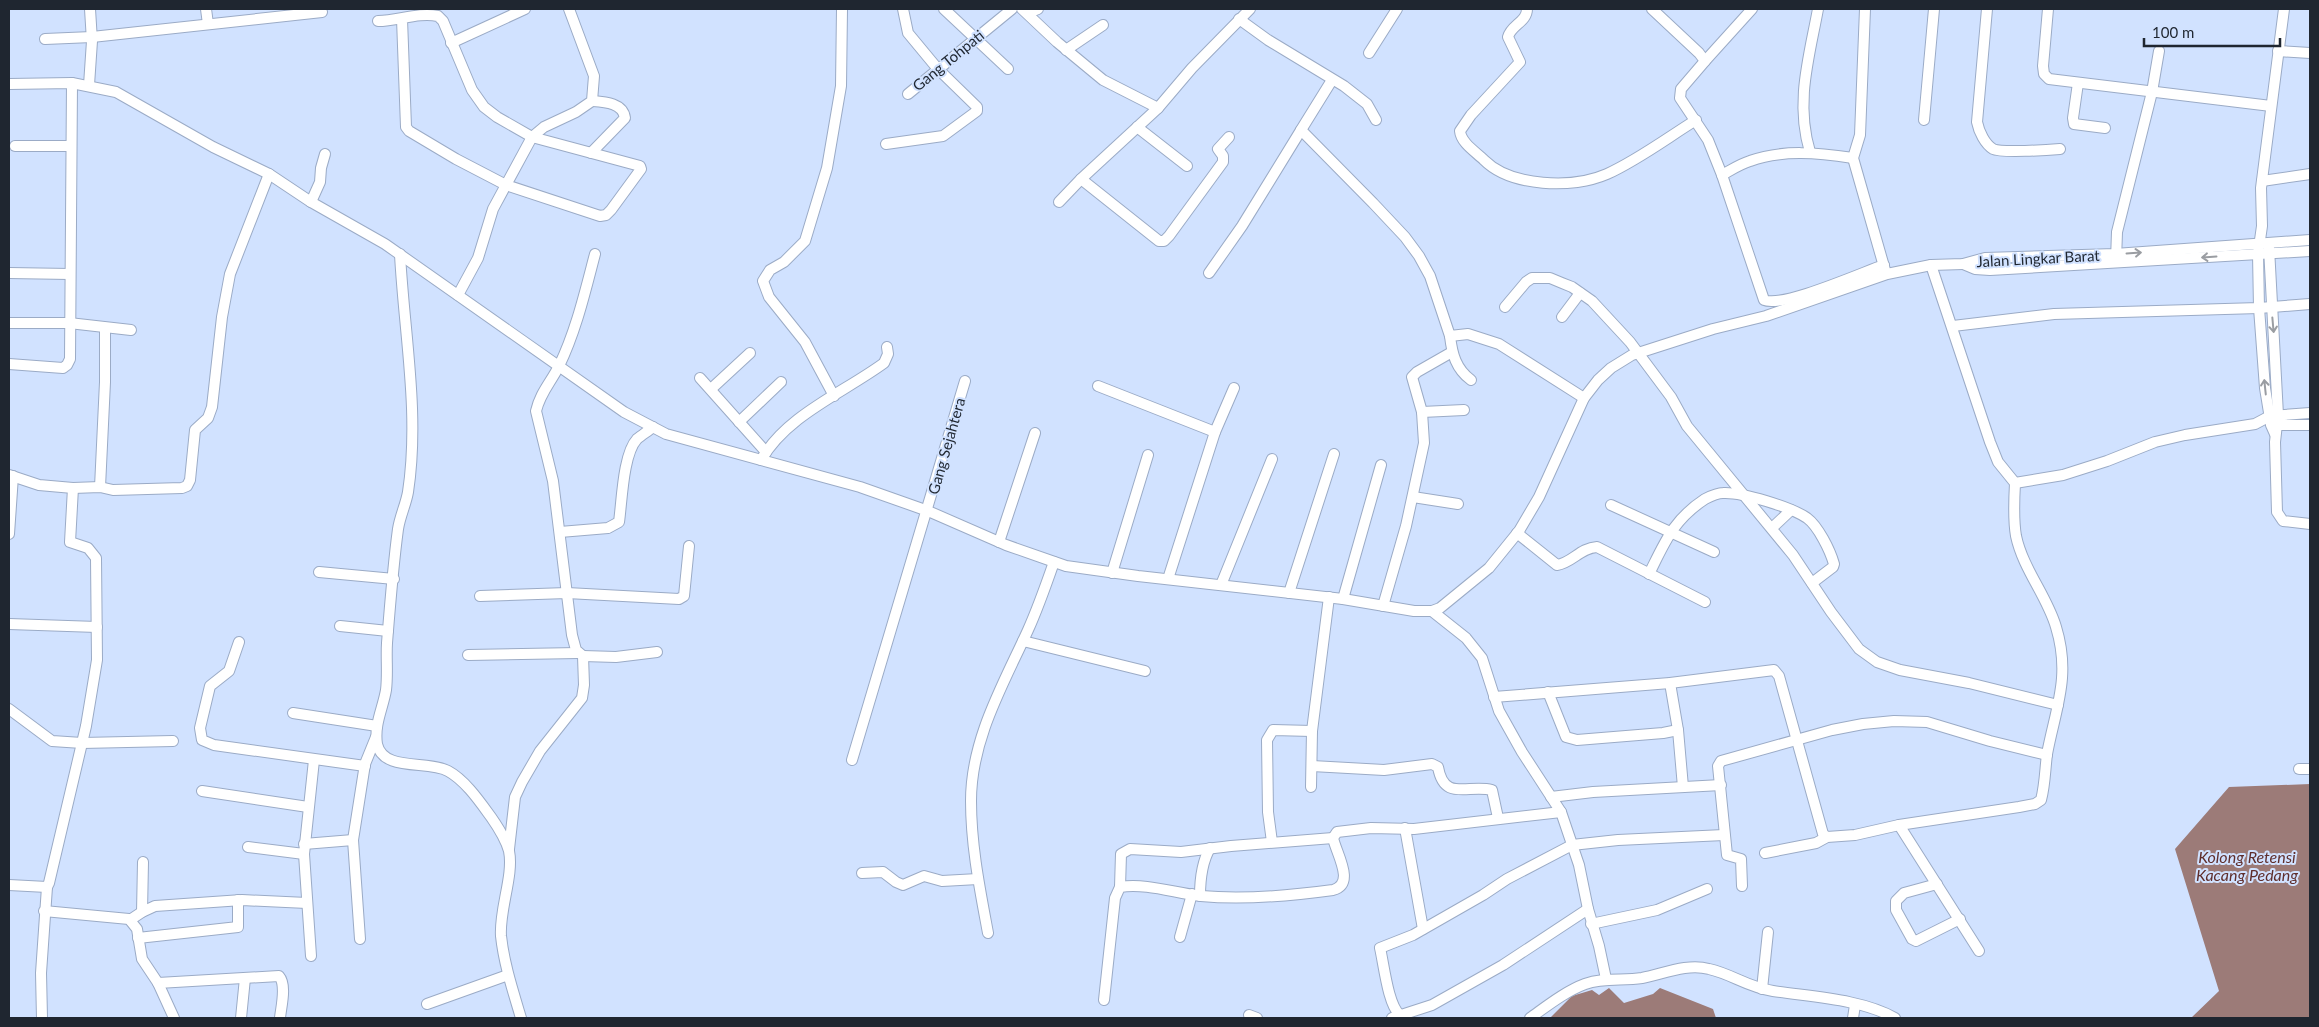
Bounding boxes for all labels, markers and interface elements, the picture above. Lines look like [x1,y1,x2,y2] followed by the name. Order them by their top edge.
[2144,15,2280,47] scale bar
[2152,23,2194,41] text: 100 m
[909,26,987,94] street label: Gang Tohpati
[1976,246,2101,270] street label: Jalan Lingkar Barat
[2126,248,2142,257] one-way arrow
[2202,253,2218,262] one-way arrow
[2268,317,2278,333] one-way arrow
[2260,379,2270,395] one-way arrow
[924,396,968,496] street label: Gang Sejahtera
[2196,847,2298,884] water label: Kolong Retensi Kacang Pedang

